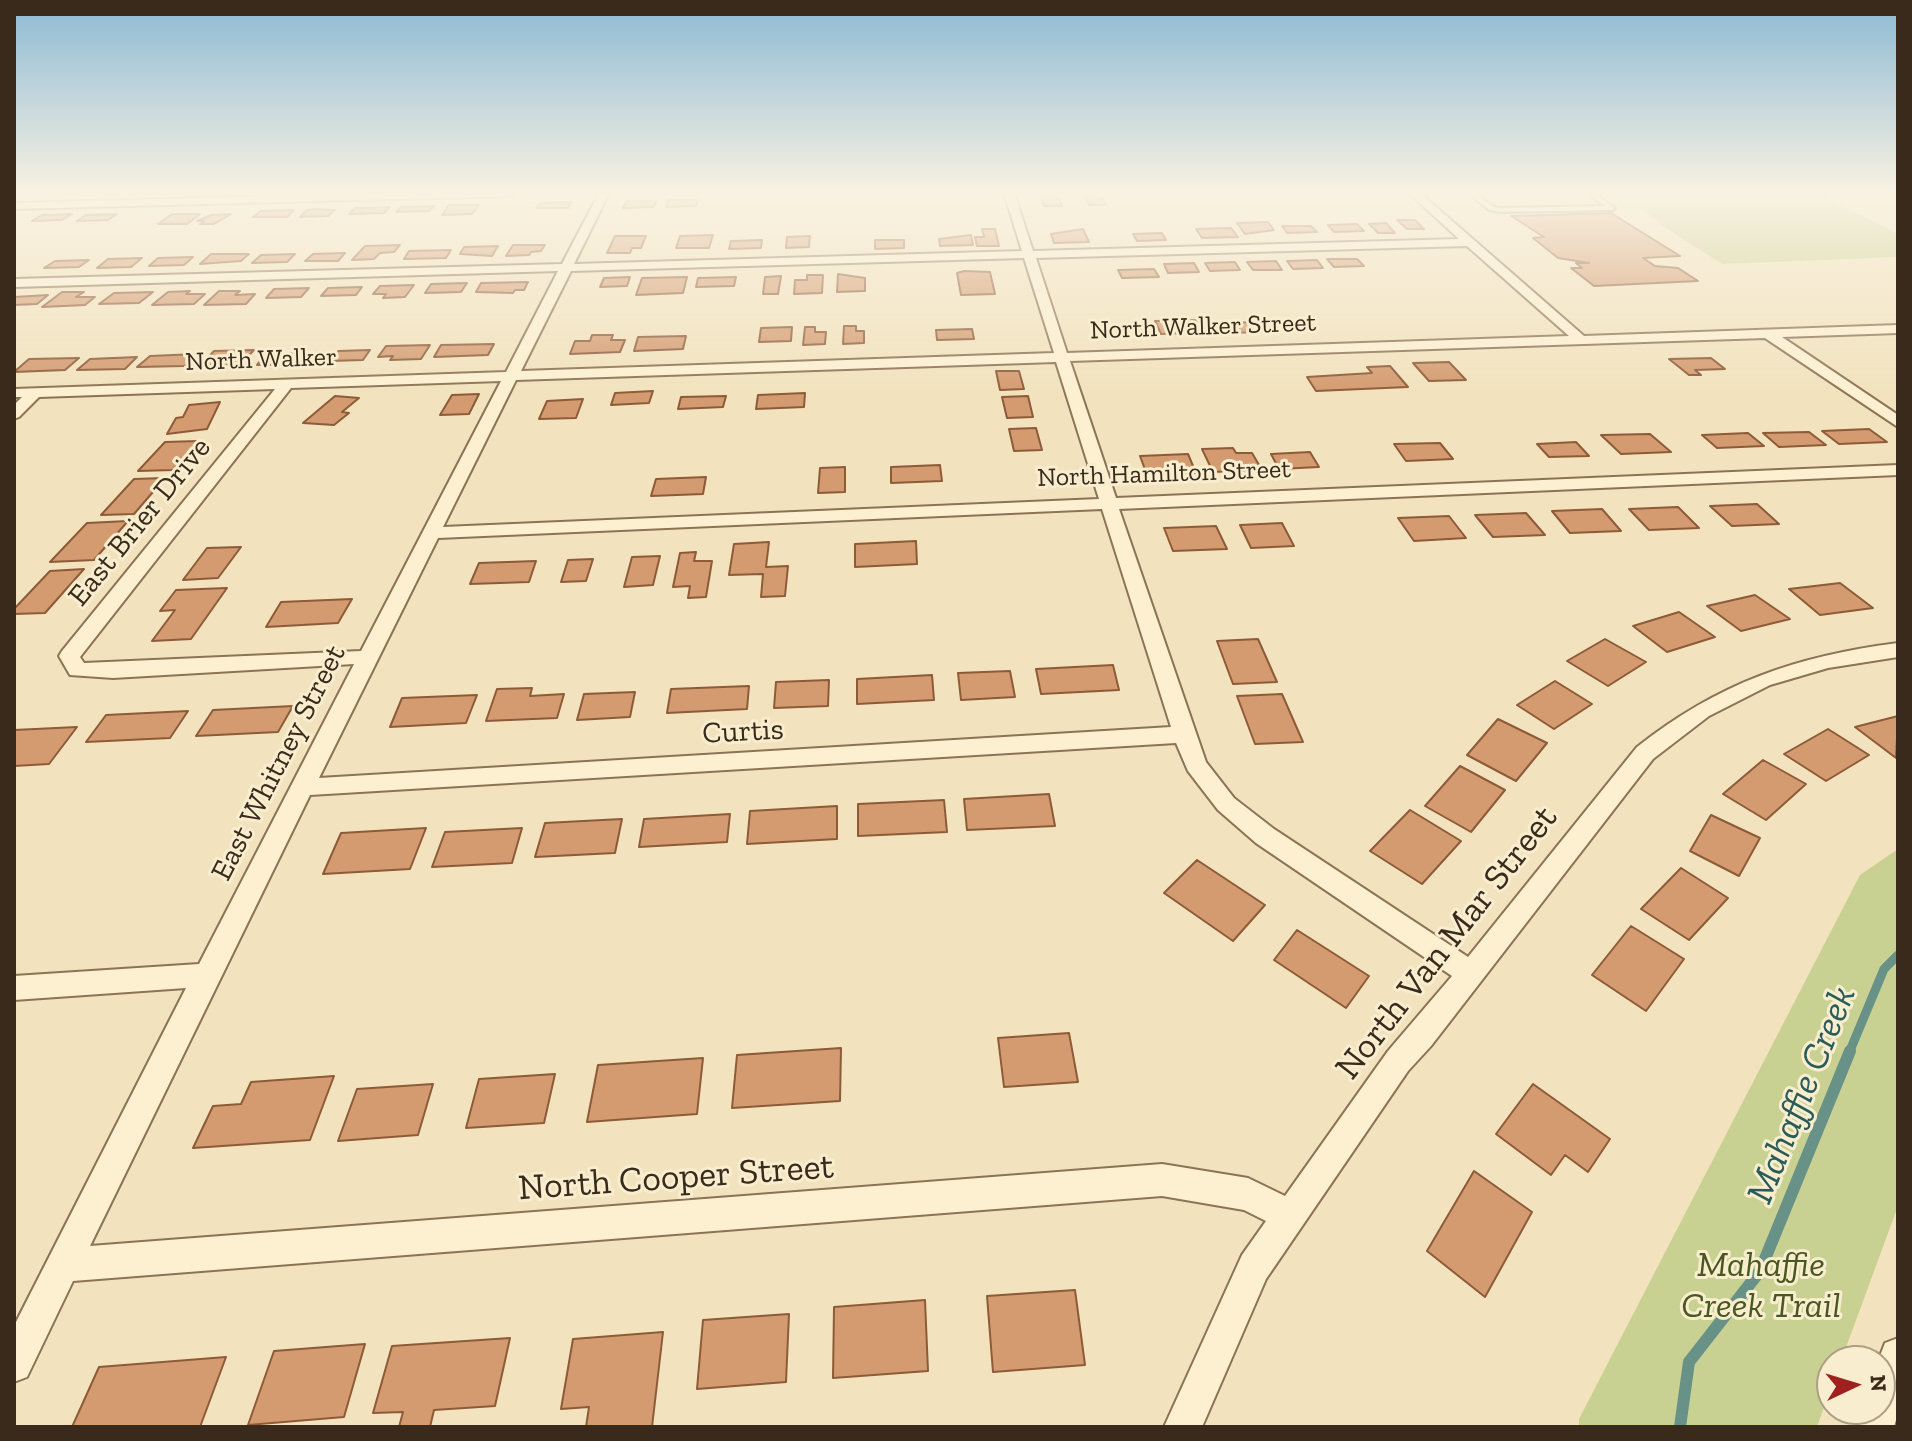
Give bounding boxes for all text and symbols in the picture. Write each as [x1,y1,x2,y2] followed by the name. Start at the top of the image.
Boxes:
[1089,307,1317,347] street label: North Walker Street
[185,342,337,378] street label: North Walker
[61,430,219,614] street label: East Brier Drive
[1037,454,1291,494] street label: North Hamilton Street
[204,639,354,887] street label: East Whitney Street
[701,712,785,752] street label: Curtis
[1327,798,1567,1088] street label: North Van Mar Street
[1738,980,1866,1210] water label: Mahaffie Creek
[517,1145,835,1211] street label: North Cooper Street
[1681,1244,1841,1329] park label: Mahaffie Creek Trail
[1816,1345,1896,1425] north arrow
[1864,1374,1892,1393] text: N

